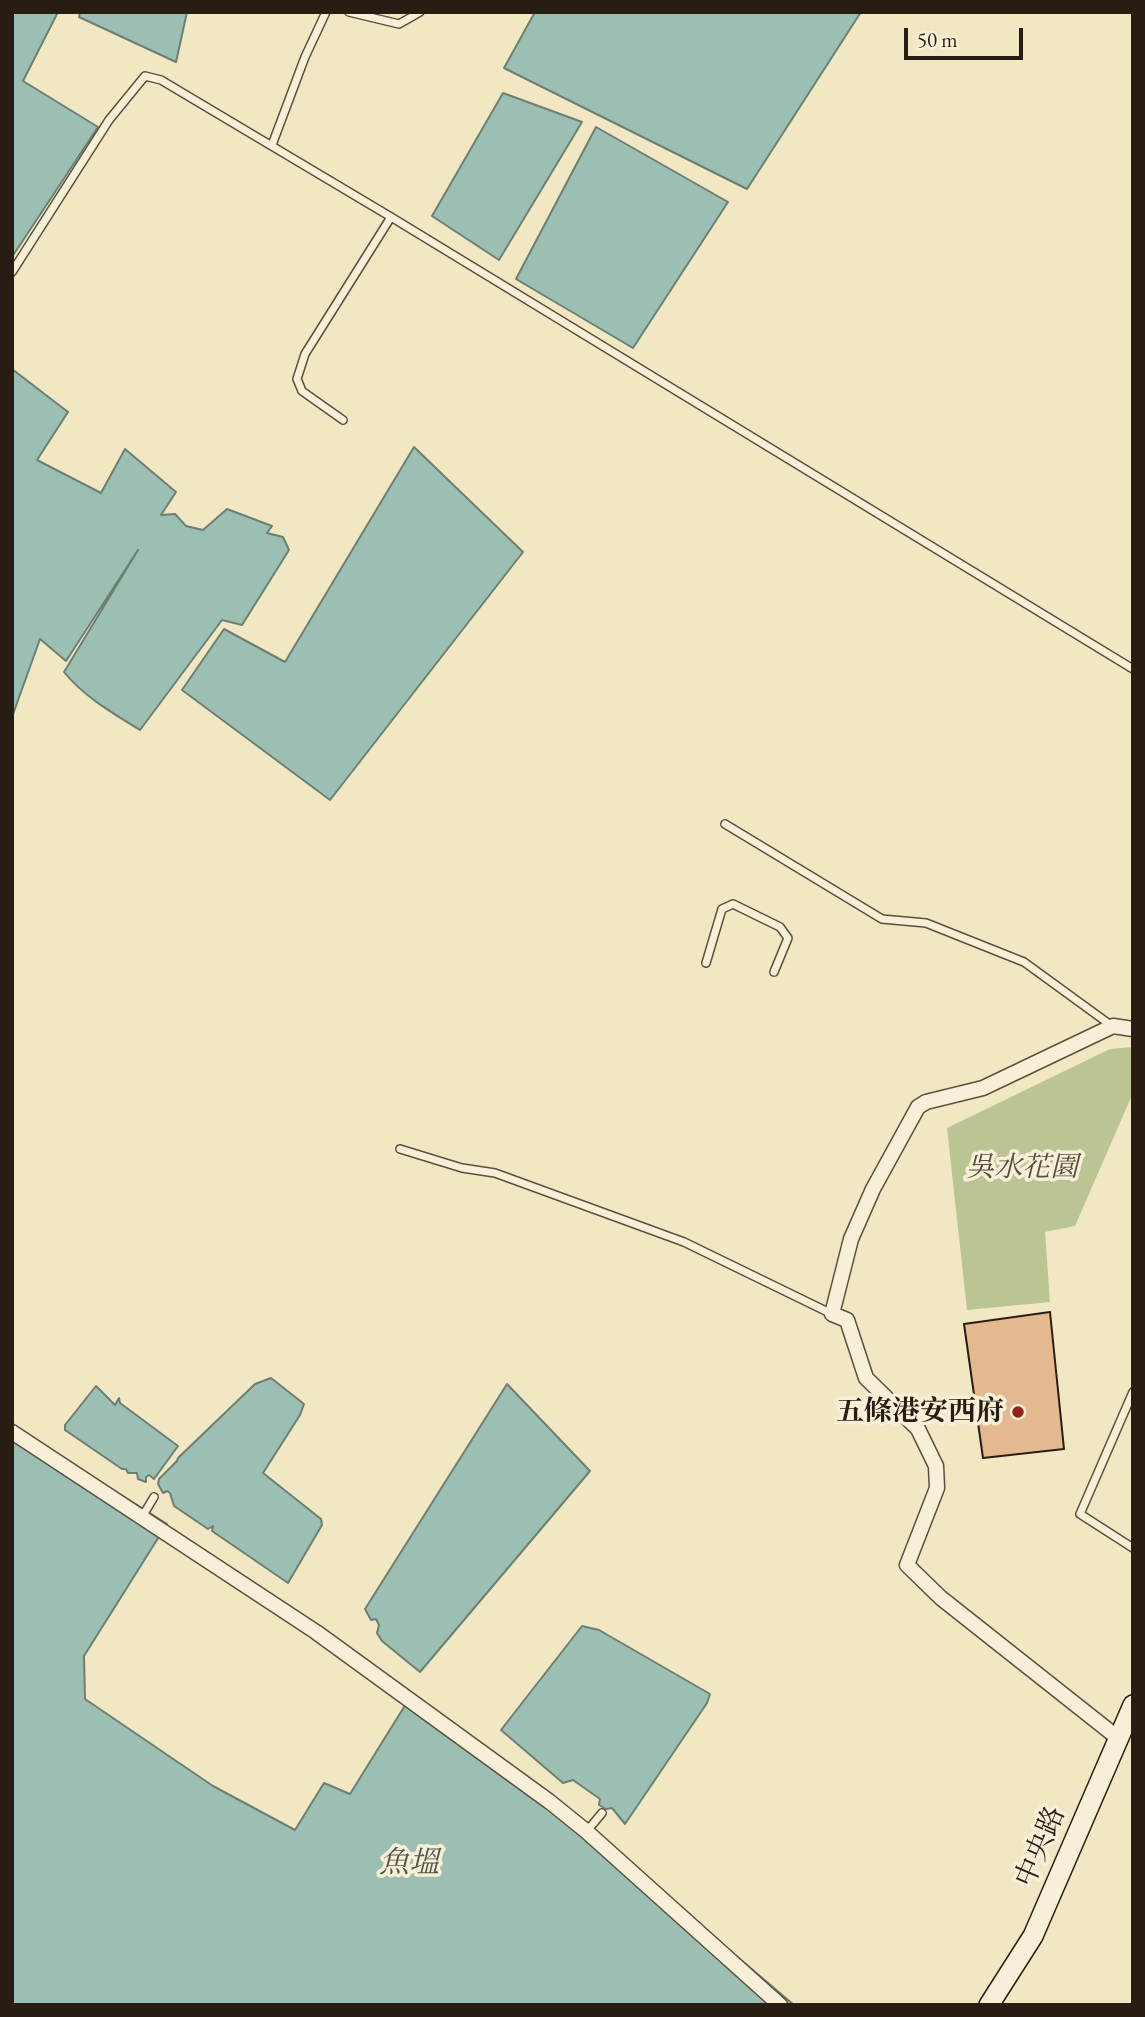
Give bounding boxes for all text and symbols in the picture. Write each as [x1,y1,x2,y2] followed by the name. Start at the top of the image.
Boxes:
[907,14,1026,58] scale bar
[917,26,958,53] text: 50 m
[966,1151,1078,1185] park label: 吳水花園
[836,1395,1004,1429] place label: 五條港安西府
[1010,1404,1026,1420] marker: 五條港安西府
[1009,1802,1073,1892] street label: 中央路
[379,1846,439,1882] water label: 魚塭

